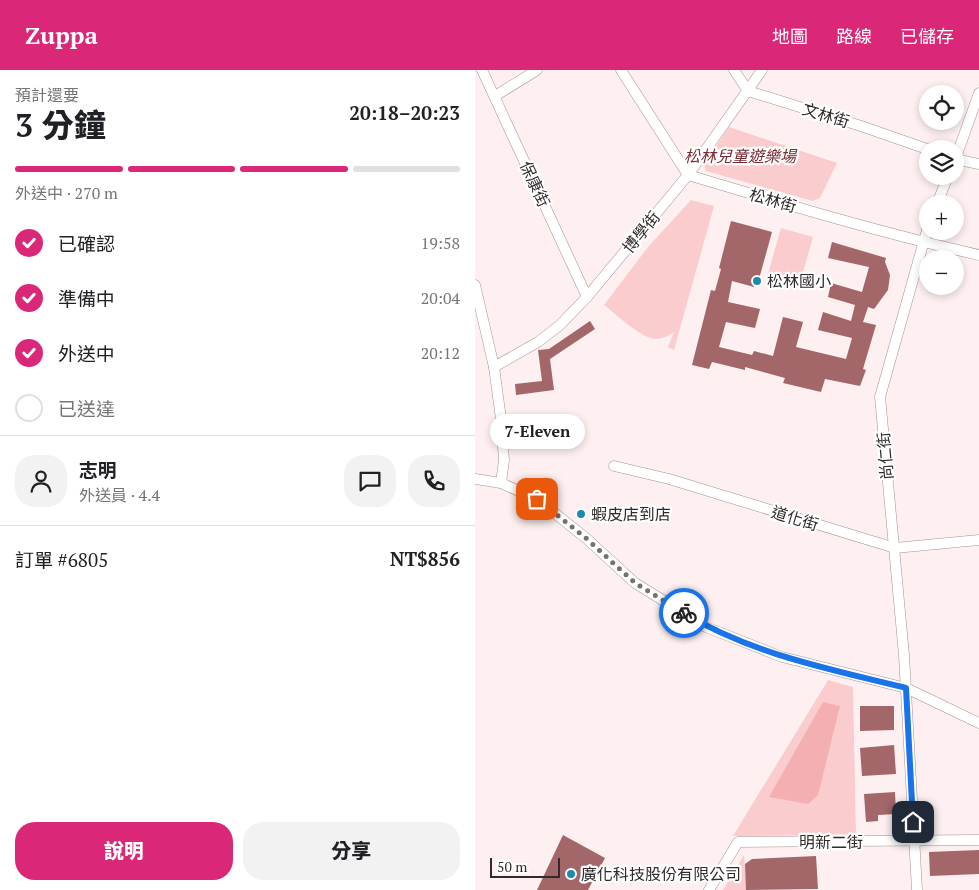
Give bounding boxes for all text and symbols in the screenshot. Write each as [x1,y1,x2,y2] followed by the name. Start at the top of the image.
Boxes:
[25,19,98,51] text: Zuppa
[772,24,808,48] text: 地圖
[836,24,872,48] text: 路線
[900,24,954,48] text: 已儲存
[15,84,79,106] text: 預計還要
[919,85,964,295] map controls
[919,85,964,130] button: locate
[800,97,852,133] street label: 文林街
[349,100,460,125] text: 20:18–20:23
[15,104,106,146] text: 3 分鐘
[919,140,964,185] button: layers
[684,145,798,167] park label: 松林兒童遊樂場
[515,158,555,210] street label: 保康街
[15,182,118,204] text: 外送中 · 270 m
[747,183,799,217] street label: 松林街
[919,195,964,240] button: +
[617,206,665,258] street label: 博學街
[15,229,43,257] icon: check
[58,231,115,256] text: 已確認
[421,232,460,254] text: 19:58
[919,250,964,295] button: −
[767,270,831,292] place label: 松林國小
[751,275,763,287] marker: 松林國小
[15,284,43,312] icon: check
[58,286,115,311] text: 準備中
[421,287,460,309] text: 20:04
[15,339,43,367] icon: check
[58,341,115,366] text: 外送中
[421,342,460,364] text: 20:12
[58,396,115,421] text: 已送達
[490,414,585,449] callout: 7-Eleven
[505,420,570,442] text: 7-Eleven
[872,431,898,481] street label: 尚仁街
[15,455,67,507] button: person
[344,455,396,507] button: chat
[408,455,460,507] button: phone
[79,457,117,482] text: 志明
[516,478,558,520] pin
[79,484,160,506] text: 外送員 · 4.4
[523,485,551,513] icon: bag
[769,500,821,536] street label: 道化街
[591,503,671,525] place label: 蝦皮店到店
[575,508,587,520] marker: 蝦皮店到店
[390,546,460,571] text: NT$856
[15,547,108,572] text: 訂單 #6805
[659,588,709,638] courier
[670,599,698,627] icon: bike
[892,801,934,843] pin
[899,808,927,836] icon: home
[15,822,233,880] button: 說明
[243,822,460,880] button: 分享
[799,831,863,853] street label: 明新二街
[490,855,560,878] scale bar
[497,857,527,876] text: 50 m
[581,863,741,885] place label: 廣化科技股份有限公司
[565,868,577,880] marker: 廣化科技股份有限公司

